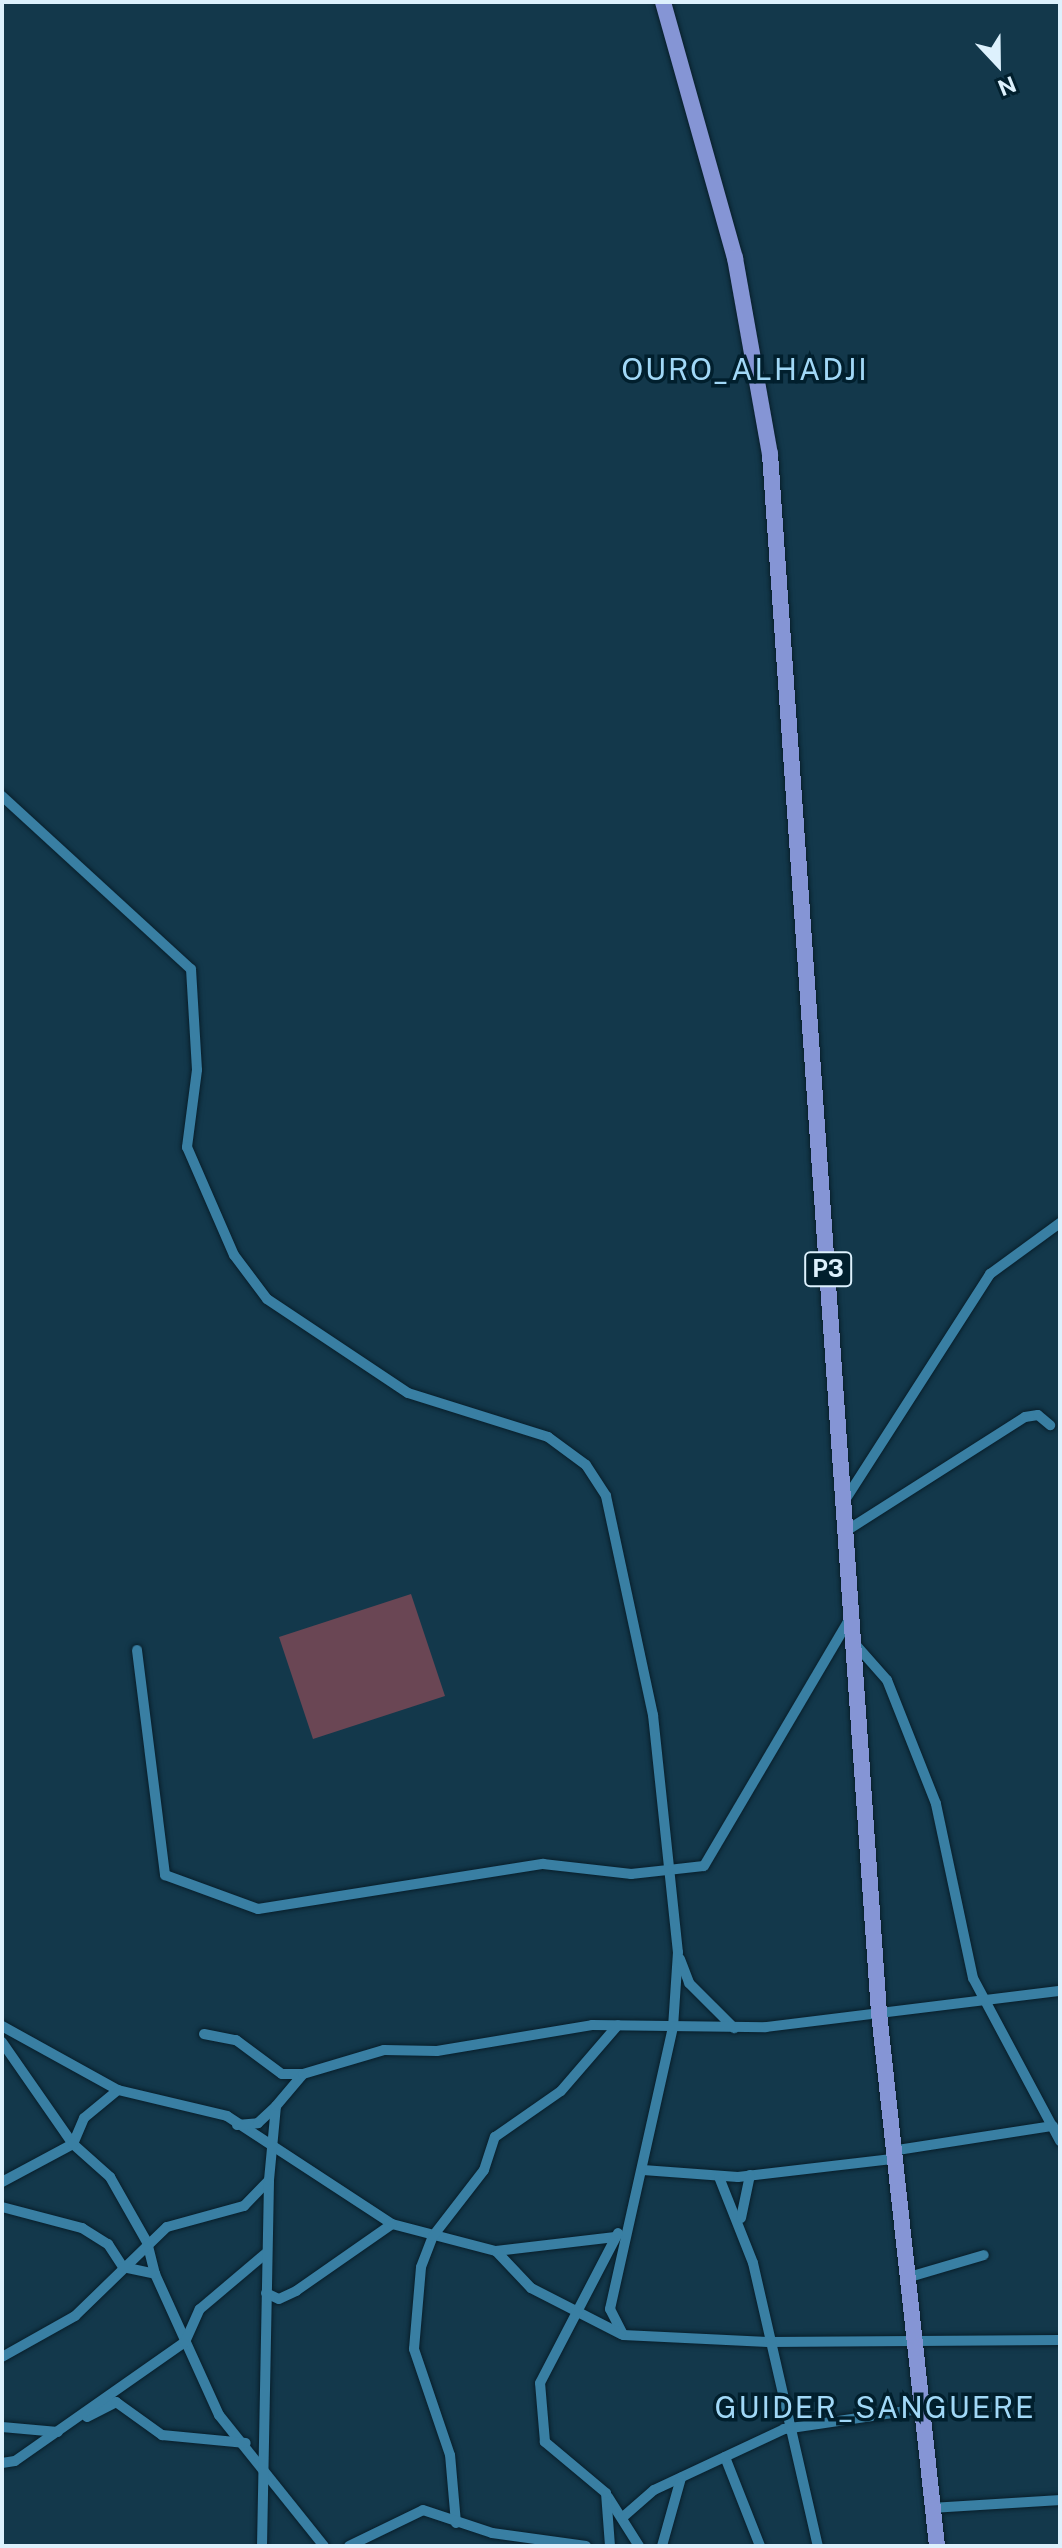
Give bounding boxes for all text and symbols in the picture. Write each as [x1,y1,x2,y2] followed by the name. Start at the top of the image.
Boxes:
[958,24,1038,104] north arrow
[994,71,1020,102] text: N
[621,351,869,387] district label: OURO_ALHADJI
[804,1249,852,1289] road number: P3
[714,2389,1036,2425] district label: GUIDER_SANGUERE

